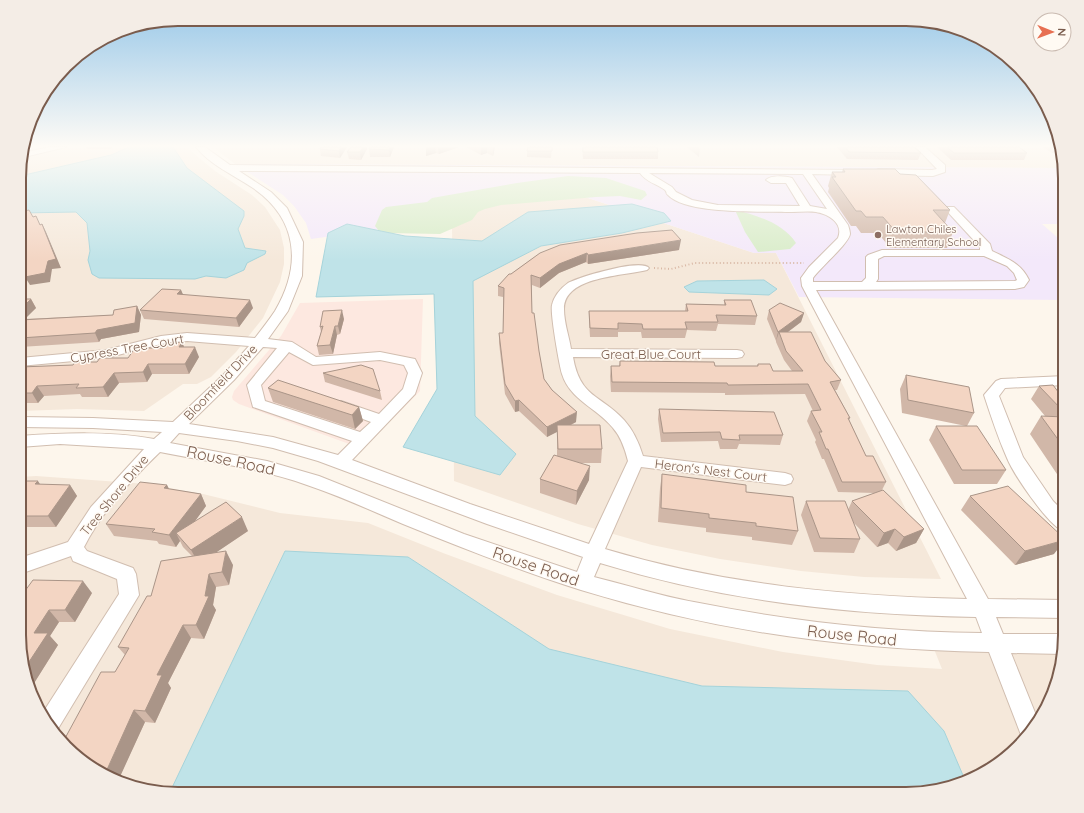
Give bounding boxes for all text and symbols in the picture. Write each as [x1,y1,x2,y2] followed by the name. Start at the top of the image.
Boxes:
[1032,12,1072,52] north arrow
[1055,28,1069,36] text: N
[886,222,981,249] place label: Lawton Chiles Elementary School
[873,230,883,240] marker: Lawton Chiles Elementary School
[69,330,185,366] street label: Cypress Tree Court
[180,341,260,423] street label: Bloomfield Drive
[601,346,701,362] street label: Great Blue Court
[185,441,277,479] street label: Rouse Road
[76,451,152,539] street label: Tree Shore Drive
[654,455,768,485] street label: Heron's Nest Court
[490,542,582,590] street label: Rouse Road
[806,620,898,650] street label: Rouse Road

